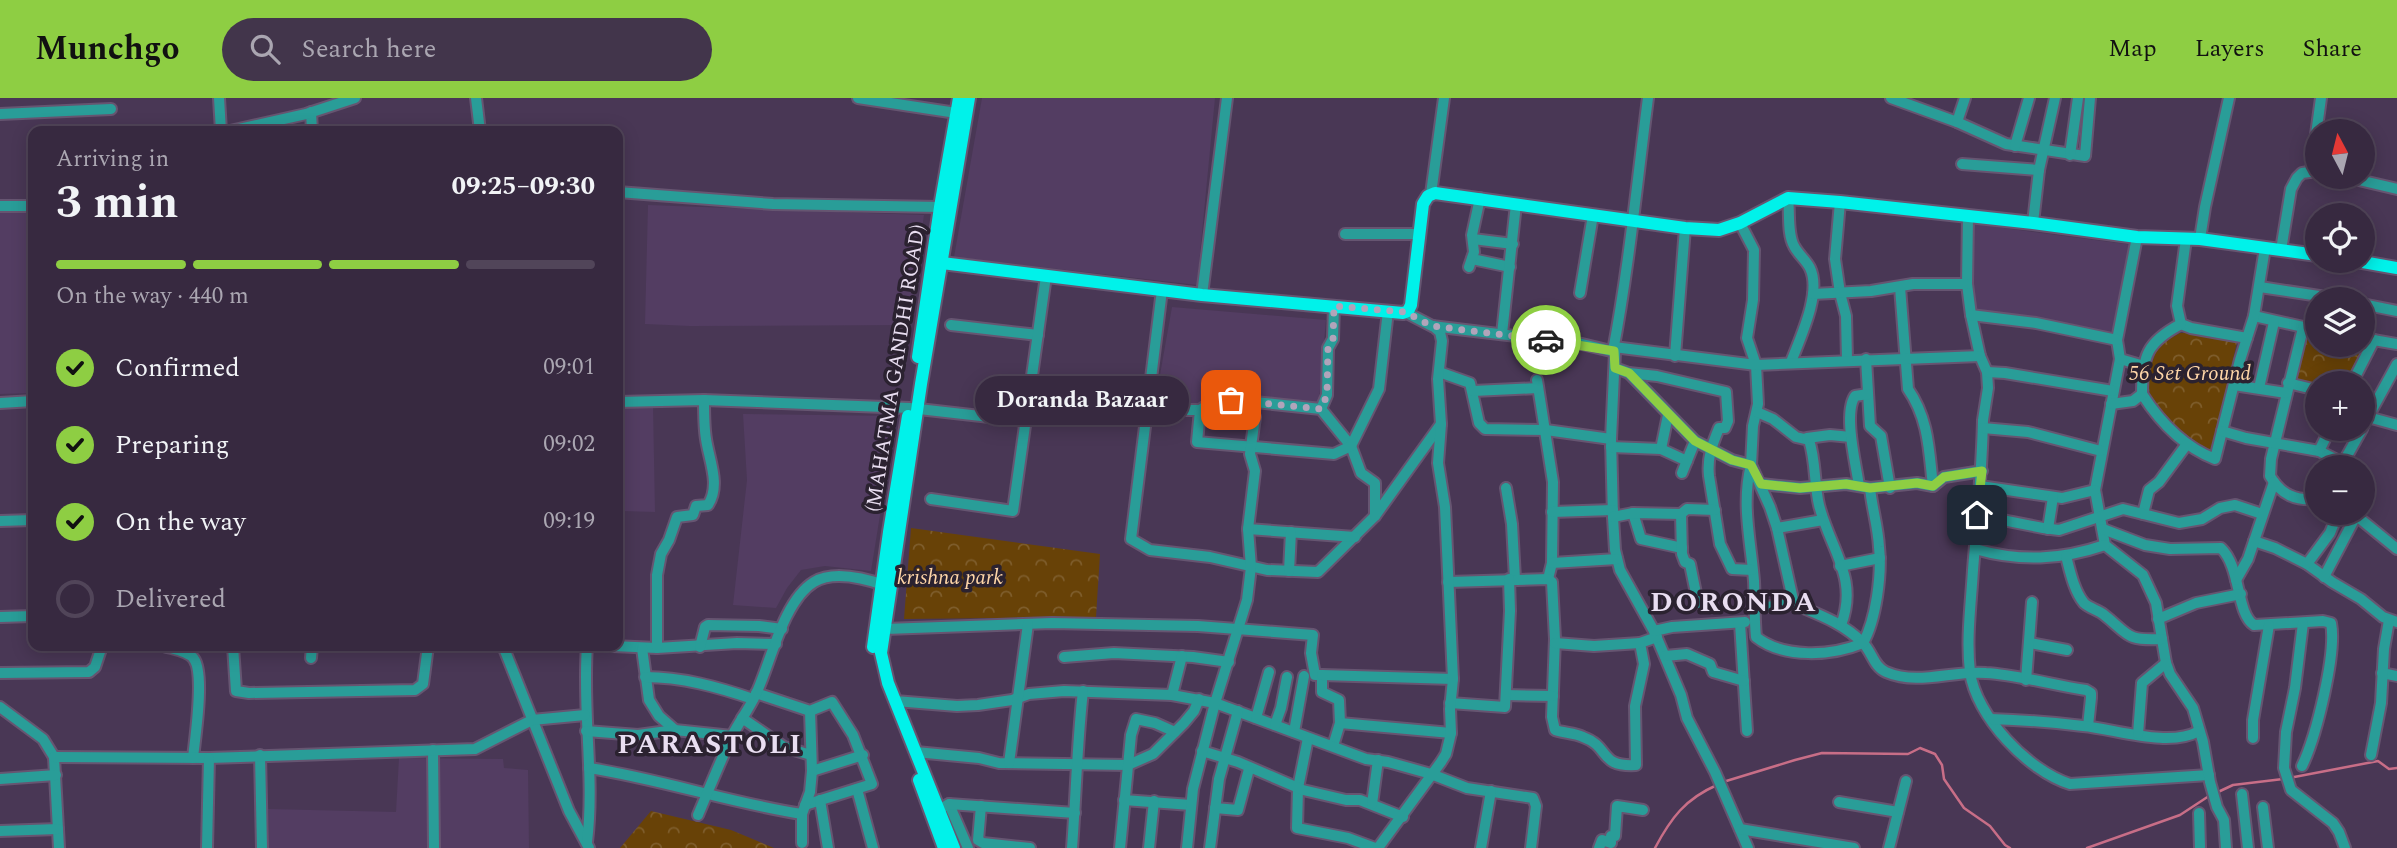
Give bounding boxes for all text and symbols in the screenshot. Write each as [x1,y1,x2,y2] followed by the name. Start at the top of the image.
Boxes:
[222,18,712,81] search box
[35,24,180,74] text: Munchgo
[302,29,436,69] text: Search here
[246,30,284,68] icon: search
[2108,31,2157,67] text: Map
[2195,31,2265,67] text: Layers
[2303,31,2362,67] text: Share
[2305,119,2375,189] north arrow
[2305,119,2375,525] map controls
[56,142,169,177] text: Arriving in
[451,166,595,206] text: 09:25–09:30
[56,168,178,238] text: 3 min
[2305,203,2375,273] button: locate
[857,222,935,514] street label: (MAHATMA GANDHI ROAD)
[56,279,249,314] text: On the way · 440 m
[2305,287,2375,357] button: layers
[1511,305,1581,375] courier
[1527,321,1565,359] icon: car
[115,348,240,388] text: Confirmed
[56,349,94,387] icon: check
[543,350,595,385] text: 09:01
[2129,358,2251,390] park label: 56 Set Ground
[1201,370,1261,430] pin
[2305,371,2375,441] button: +
[976,376,1189,424] callout: Doranda Bazaar
[1212,381,1250,419] icon: bag
[996,383,1168,418] text: Doranda Bazaar
[115,425,229,465] text: Preparing
[56,426,94,464] icon: check
[543,427,595,462] text: 09:02
[2305,455,2375,525] button: −
[1947,485,2007,545] pin
[1958,496,1996,534] icon: home
[115,502,246,542] text: On the way
[56,503,94,541] icon: check
[543,504,595,539] text: 09:19
[897,562,1003,594] park label: krishna park
[115,579,226,619] text: Delivered
[1650,581,1818,624] district label: DORONDA
[617,723,803,766] district label: PARASTOLI

